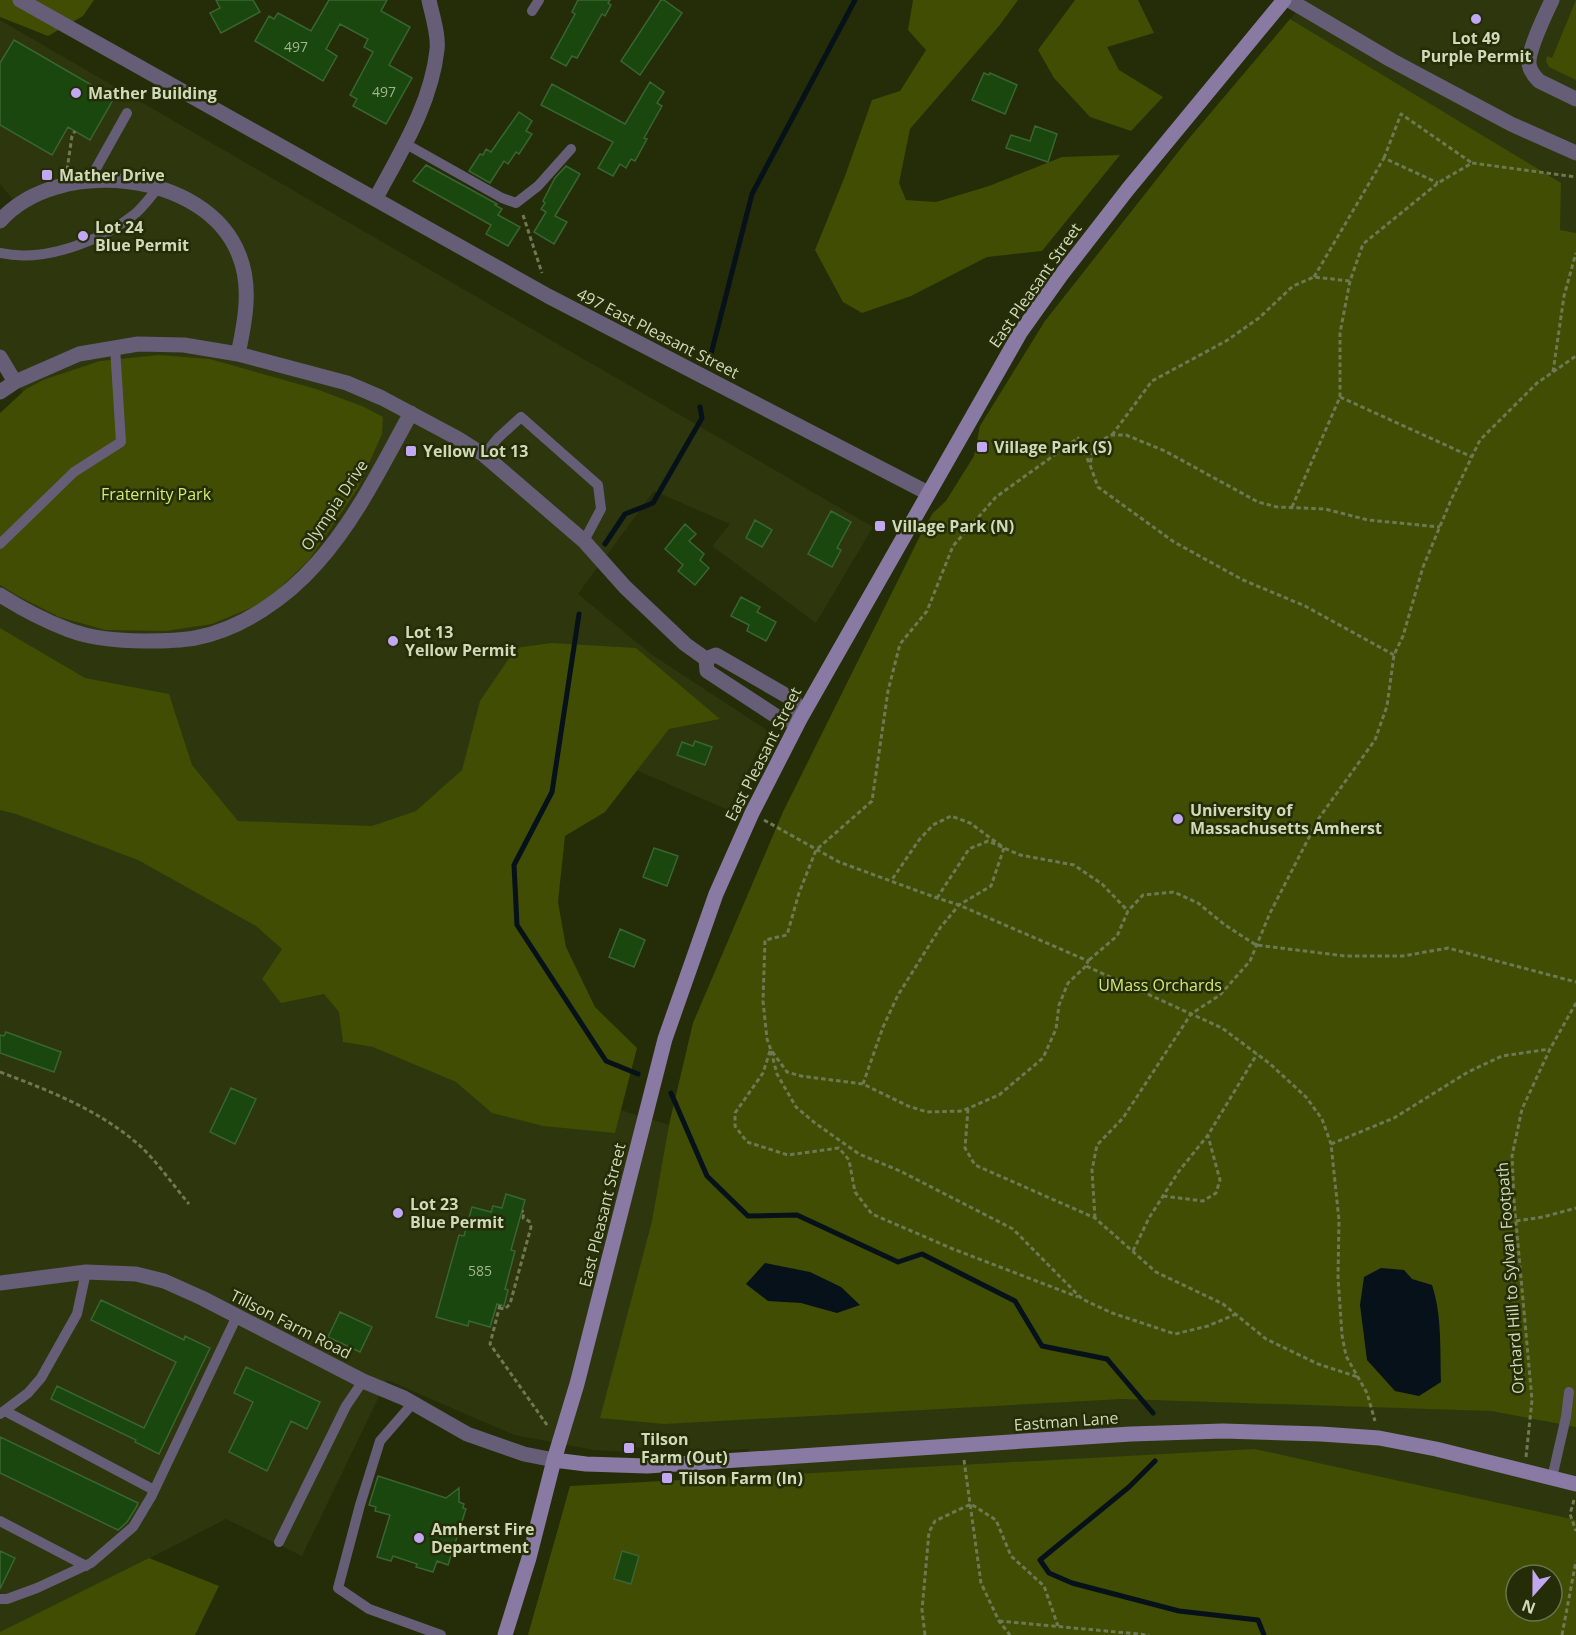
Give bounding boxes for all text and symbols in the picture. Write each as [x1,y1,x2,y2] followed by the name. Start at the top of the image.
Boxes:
[1469,12,1483,26] marker: Lot 49 Purple Permit
[1421,27,1531,67] place label: Lot 49 Purple Permit
[284,37,308,56] house number: 497
[88,82,217,104] place label: Mather Building
[372,82,396,101] house number: 497
[69,86,83,100] marker: Mather Building
[59,164,165,186] place label: Mather Drive
[40,168,54,182] marker: Mather Drive
[95,216,189,256] place label: Lot 24 Blue Permit
[984,218,1087,352] street label: East Pleasant Street
[76,229,90,243] marker: Lot 24 Blue Permit
[573,283,743,384] street label: 497 East Pleasant Street
[994,436,1112,458] place label: Village Park (S)
[423,440,528,462] place label: Yellow Lot 13
[975,440,989,454] marker: Village Park (S)
[404,444,418,458] marker: Yellow Lot 13
[295,455,373,555] street label: Olympia Drive
[101,483,212,505] park label: Fraternity Park
[892,515,1014,537] place label: Village Park (N)
[873,519,887,533] marker: Village Park (N)
[405,621,516,661] place label: Lot 13 Yellow Permit
[386,634,400,648] marker: Lot 13 Yellow Permit
[720,683,806,825] street label: East Pleasant Street
[1190,799,1382,839] place label: University of Massachusetts Amherst
[1171,812,1185,826] marker: University of Massachusetts Amherst
[1098,974,1222,996] park label: UMass Orchards
[573,1140,631,1289] street label: East Pleasant Street
[1491,1161,1529,1395] street label: Orchard Hill to Sylvan Footpath
[410,1193,504,1233] place label: Lot 23 Blue Permit
[391,1206,405,1220] marker: Lot 23 Blue Permit
[468,1261,492,1280] house number: 585
[227,1284,355,1364] street label: Tillson Farm Road
[1013,1406,1119,1436] street label: Eastman Lane
[641,1428,728,1468] place label: Tilson Farm (Out)
[622,1441,636,1455] marker: Tilson Farm (Out)
[679,1467,803,1489] place label: Tilson Farm (In)
[660,1471,674,1485] marker: Tilson Farm (In)
[431,1518,534,1558] place label: Amherst Fire Department
[412,1531,426,1545] marker: Amherst Fire Department
[1504,1563,1564,1623] north arrow
[1519,1594,1539,1620] text: N

